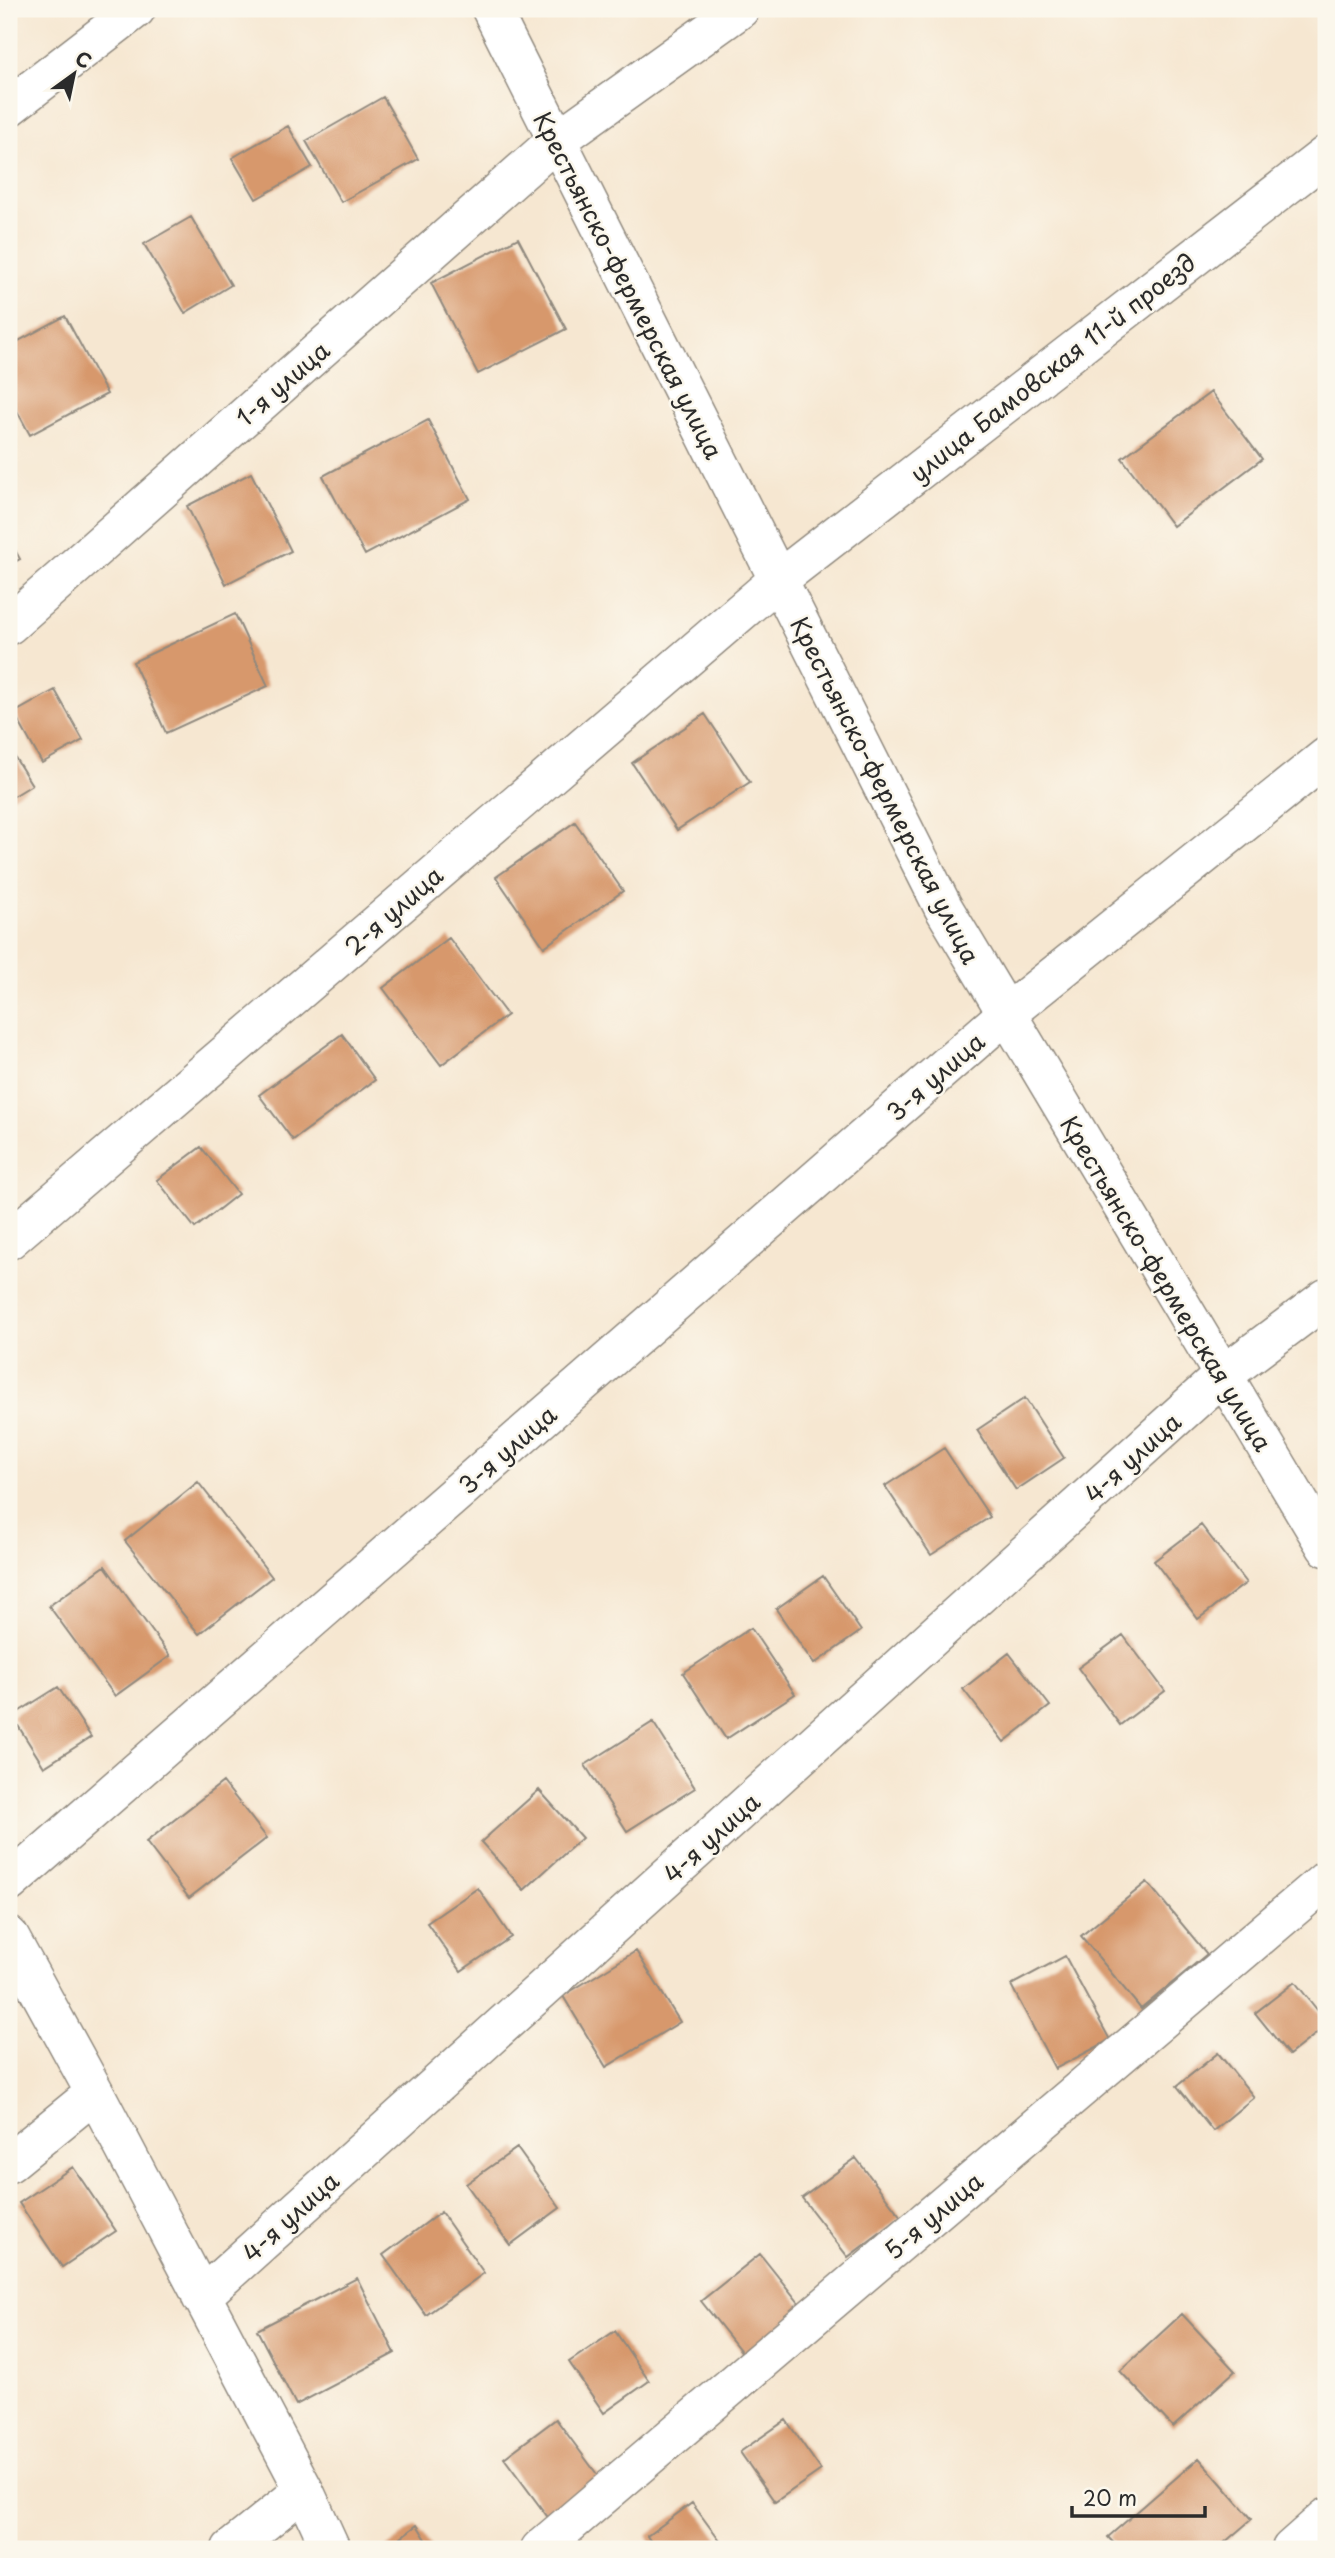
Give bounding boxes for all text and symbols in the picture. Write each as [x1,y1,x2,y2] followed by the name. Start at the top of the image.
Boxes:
[38,38,108,108] north arrow
[70,43,97,75] text: С
[525,105,733,465] street label: Крестьянско-фермерская улица
[901,244,1203,490] street label: улица Бамовская 11-й проезд
[227,332,337,434] street label: 1-я улица
[782,610,990,970] street label: Крестьянско-фермерская улица
[336,857,450,963] street label: 2-я улица
[878,1023,992,1129] street label: 3-я улица
[1052,1109,1282,1457] street label: Крестьянско-фермерская улица
[450,1396,564,1502] street label: 3-я улица
[1076,1404,1188,1510] street label: 4-я улица
[655,1784,767,1890] street label: 4-я улица
[234,2163,346,2269] street label: 4-я улица
[876,2163,990,2267] street label: 5-я улица
[1072,2474,1206,2518] scale bar
[1083,2481,1137,2513] text: 20 m

